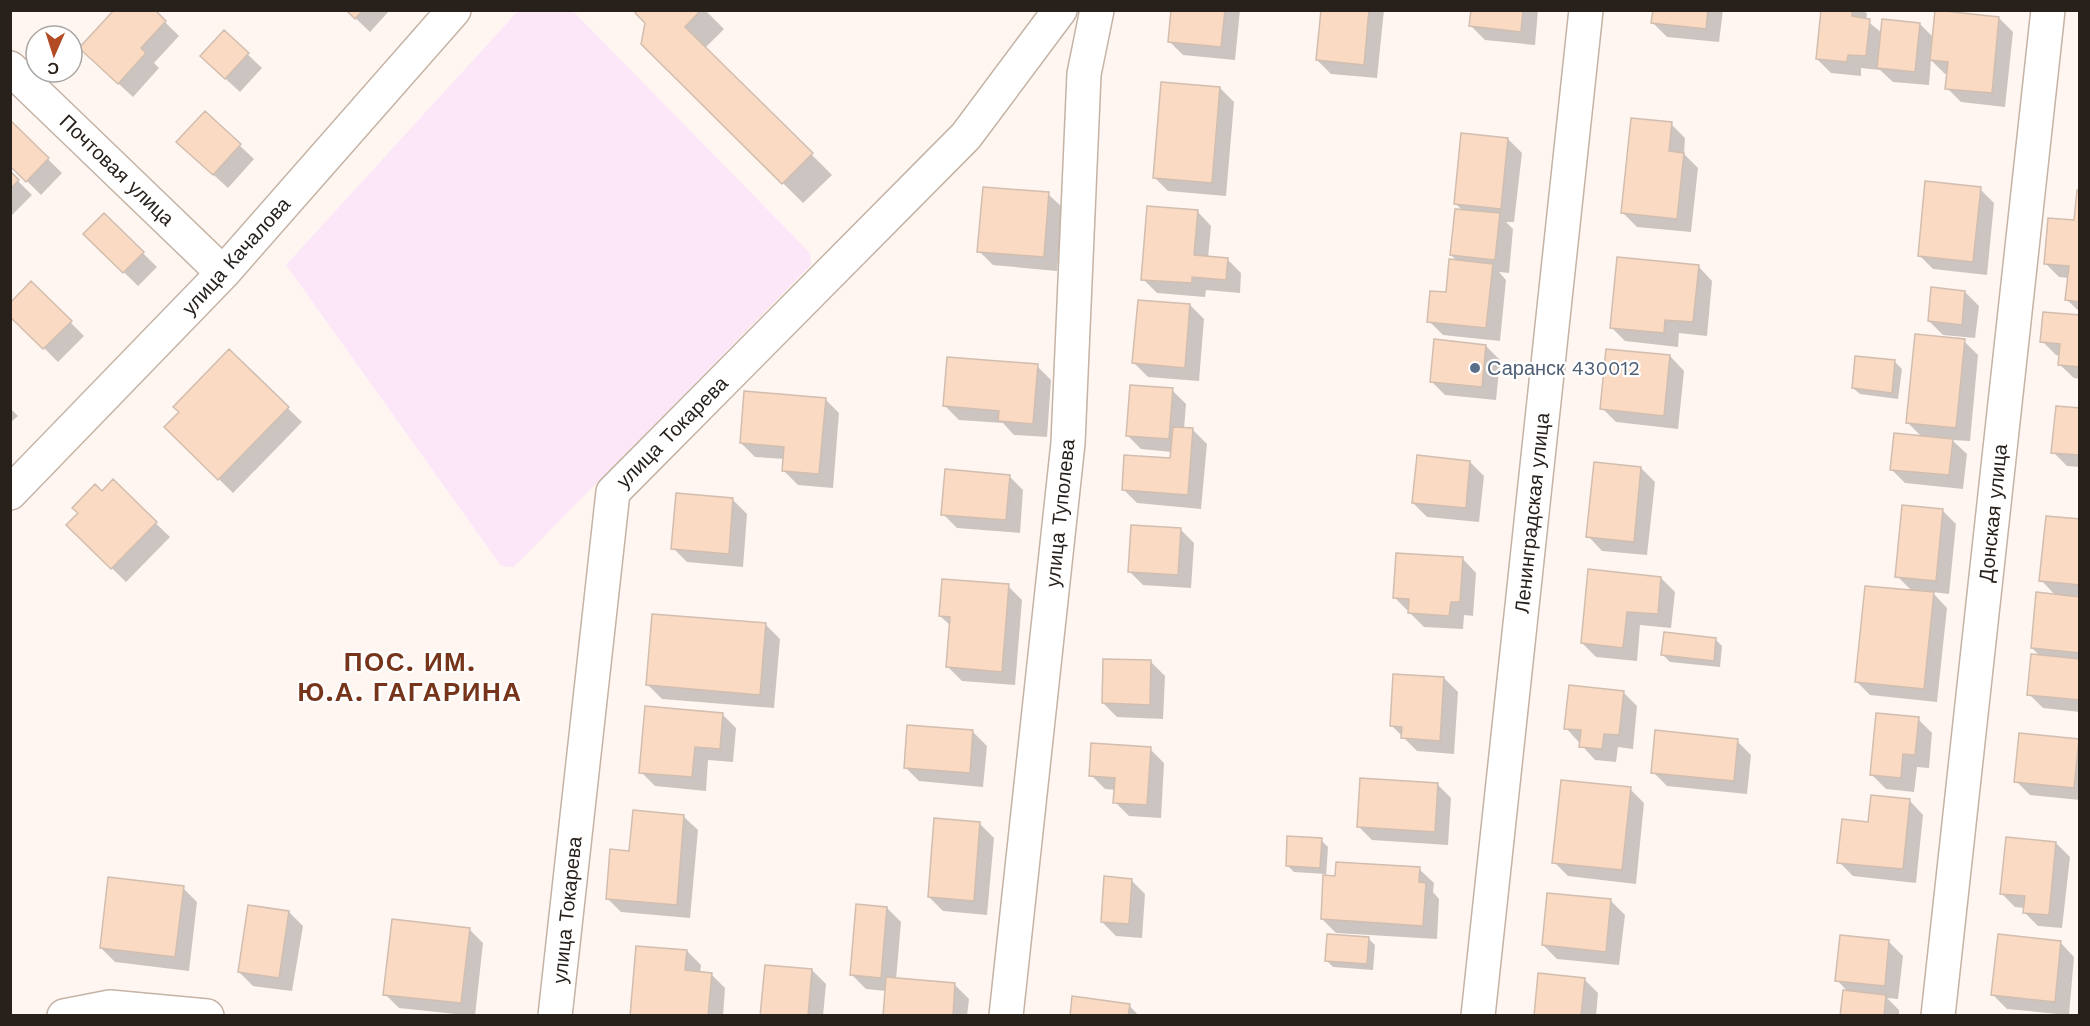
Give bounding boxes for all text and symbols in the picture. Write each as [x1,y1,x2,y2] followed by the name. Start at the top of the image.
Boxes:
[24,24,84,84] north arrow
[47,59,60,78] text: С
[55,109,180,231] street label: Почтовая улица
[177,192,296,320] street label: улица Качалова
[1487,356,1640,380] place label: Саранск 430012
[1468,361,1482,375] marker: Саранск 430012
[611,371,733,493] street label: улица Токарева
[1510,411,1555,615] street label: Ленинградская улица
[1040,437,1080,588] street label: улица Туполева
[1974,442,2012,583] street label: Донская улица
[298,647,522,707] district label: ПОС. ИМ. Ю.А. ГАГАРИНА
[547,834,587,985] street label: улица Токарева

